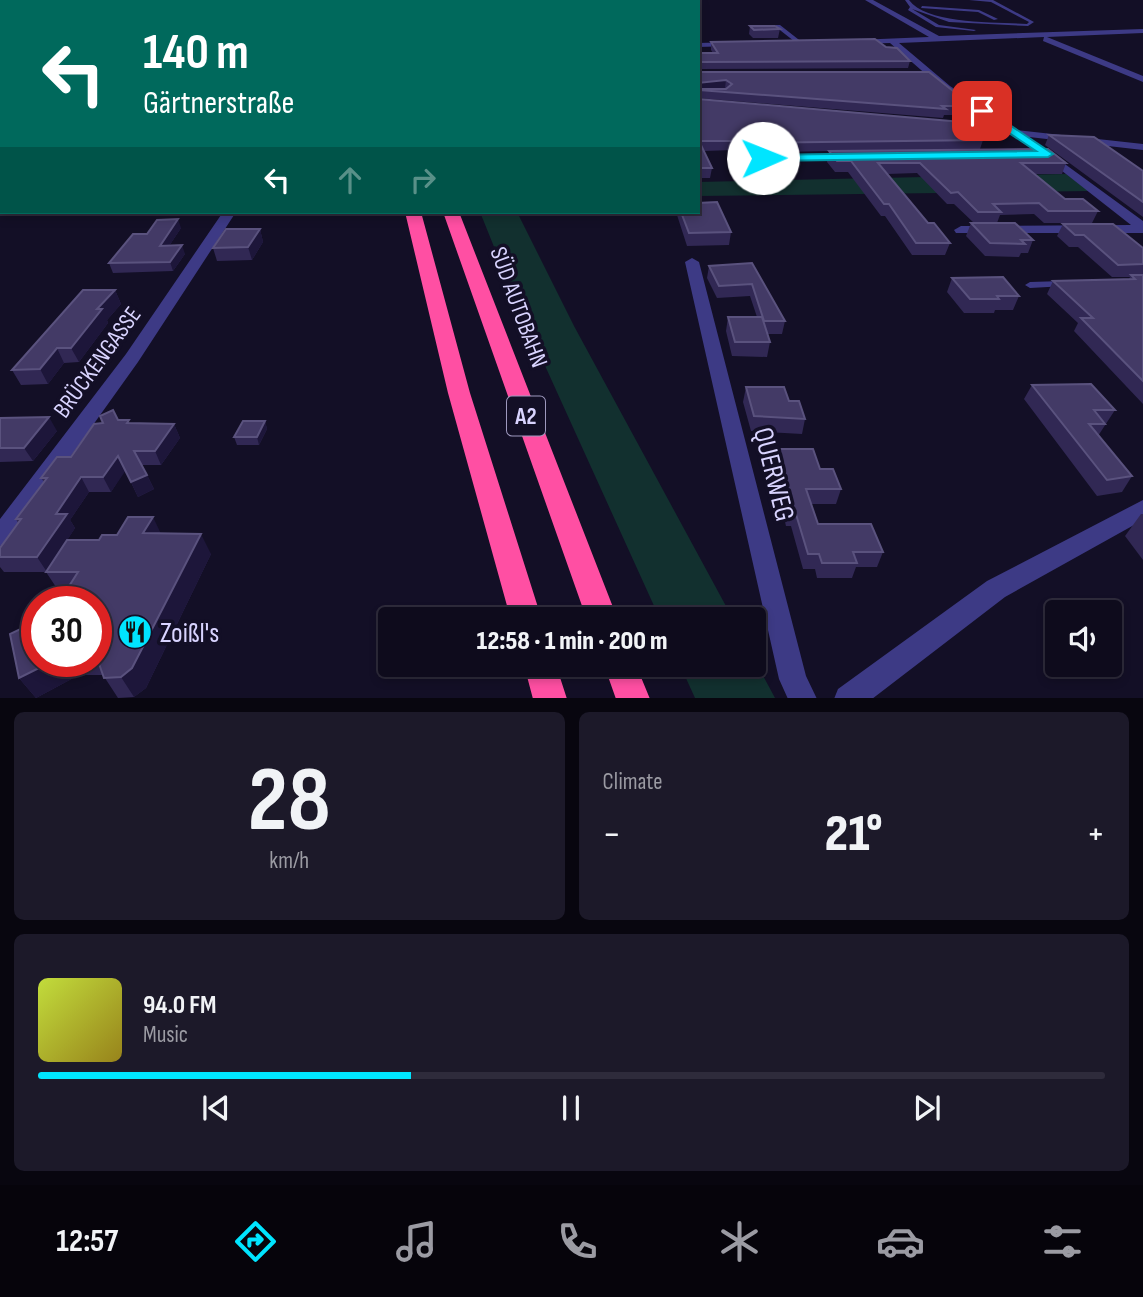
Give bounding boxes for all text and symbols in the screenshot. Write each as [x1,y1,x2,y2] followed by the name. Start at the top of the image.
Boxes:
[143,24,249,83] text: 140 m
[28,28,119,119] icon: left
[952,81,1012,141] pin
[143,84,294,123] text: Gärtnerstraße
[963,92,1001,130] icon: arrive
[726,121,800,195] position arrow
[258,161,296,199] icon: left
[331,161,369,199] icon: ahead
[404,161,442,199] icon: right
[483,243,554,371] street label: SÜD AUTOBAHN
[47,301,147,424] street label: BRÜCKENGASSE
[507,396,545,436] road number: A2
[746,424,801,525] street label: QUERWEG
[21,586,112,677] speed limit sign: 30
[1045,600,1122,677] map controls
[1045,600,1122,677] button: sound
[116,613,154,651] restaurant icon: Zoißl's
[160,617,219,650] place label: Zoißl's
[477,626,667,657] text: 12:58 · 1 min · 200 m
[248,747,331,856] text: 28
[603,768,662,796] text: Climate
[825,803,883,866] text: 21°
[603,812,621,857] text: −
[1086,812,1105,857] text: +
[269,847,309,875] text: km/h
[143,990,217,1021] text: 94.0 FM
[143,1021,188,1049] text: Music
[197,1089,235,1127] icon: previous
[552,1089,590,1127] icon: pause
[908,1089,946,1127] icon: next
[231,1217,280,1266] icon: directions
[392,1217,441,1266] icon: music
[553,1217,602,1266] icon: phone
[715,1217,764,1266] icon: climate
[876,1217,925,1266] icon: car
[1038,1217,1087,1266] icon: filters
[56,1222,118,1261] text: 12:57

